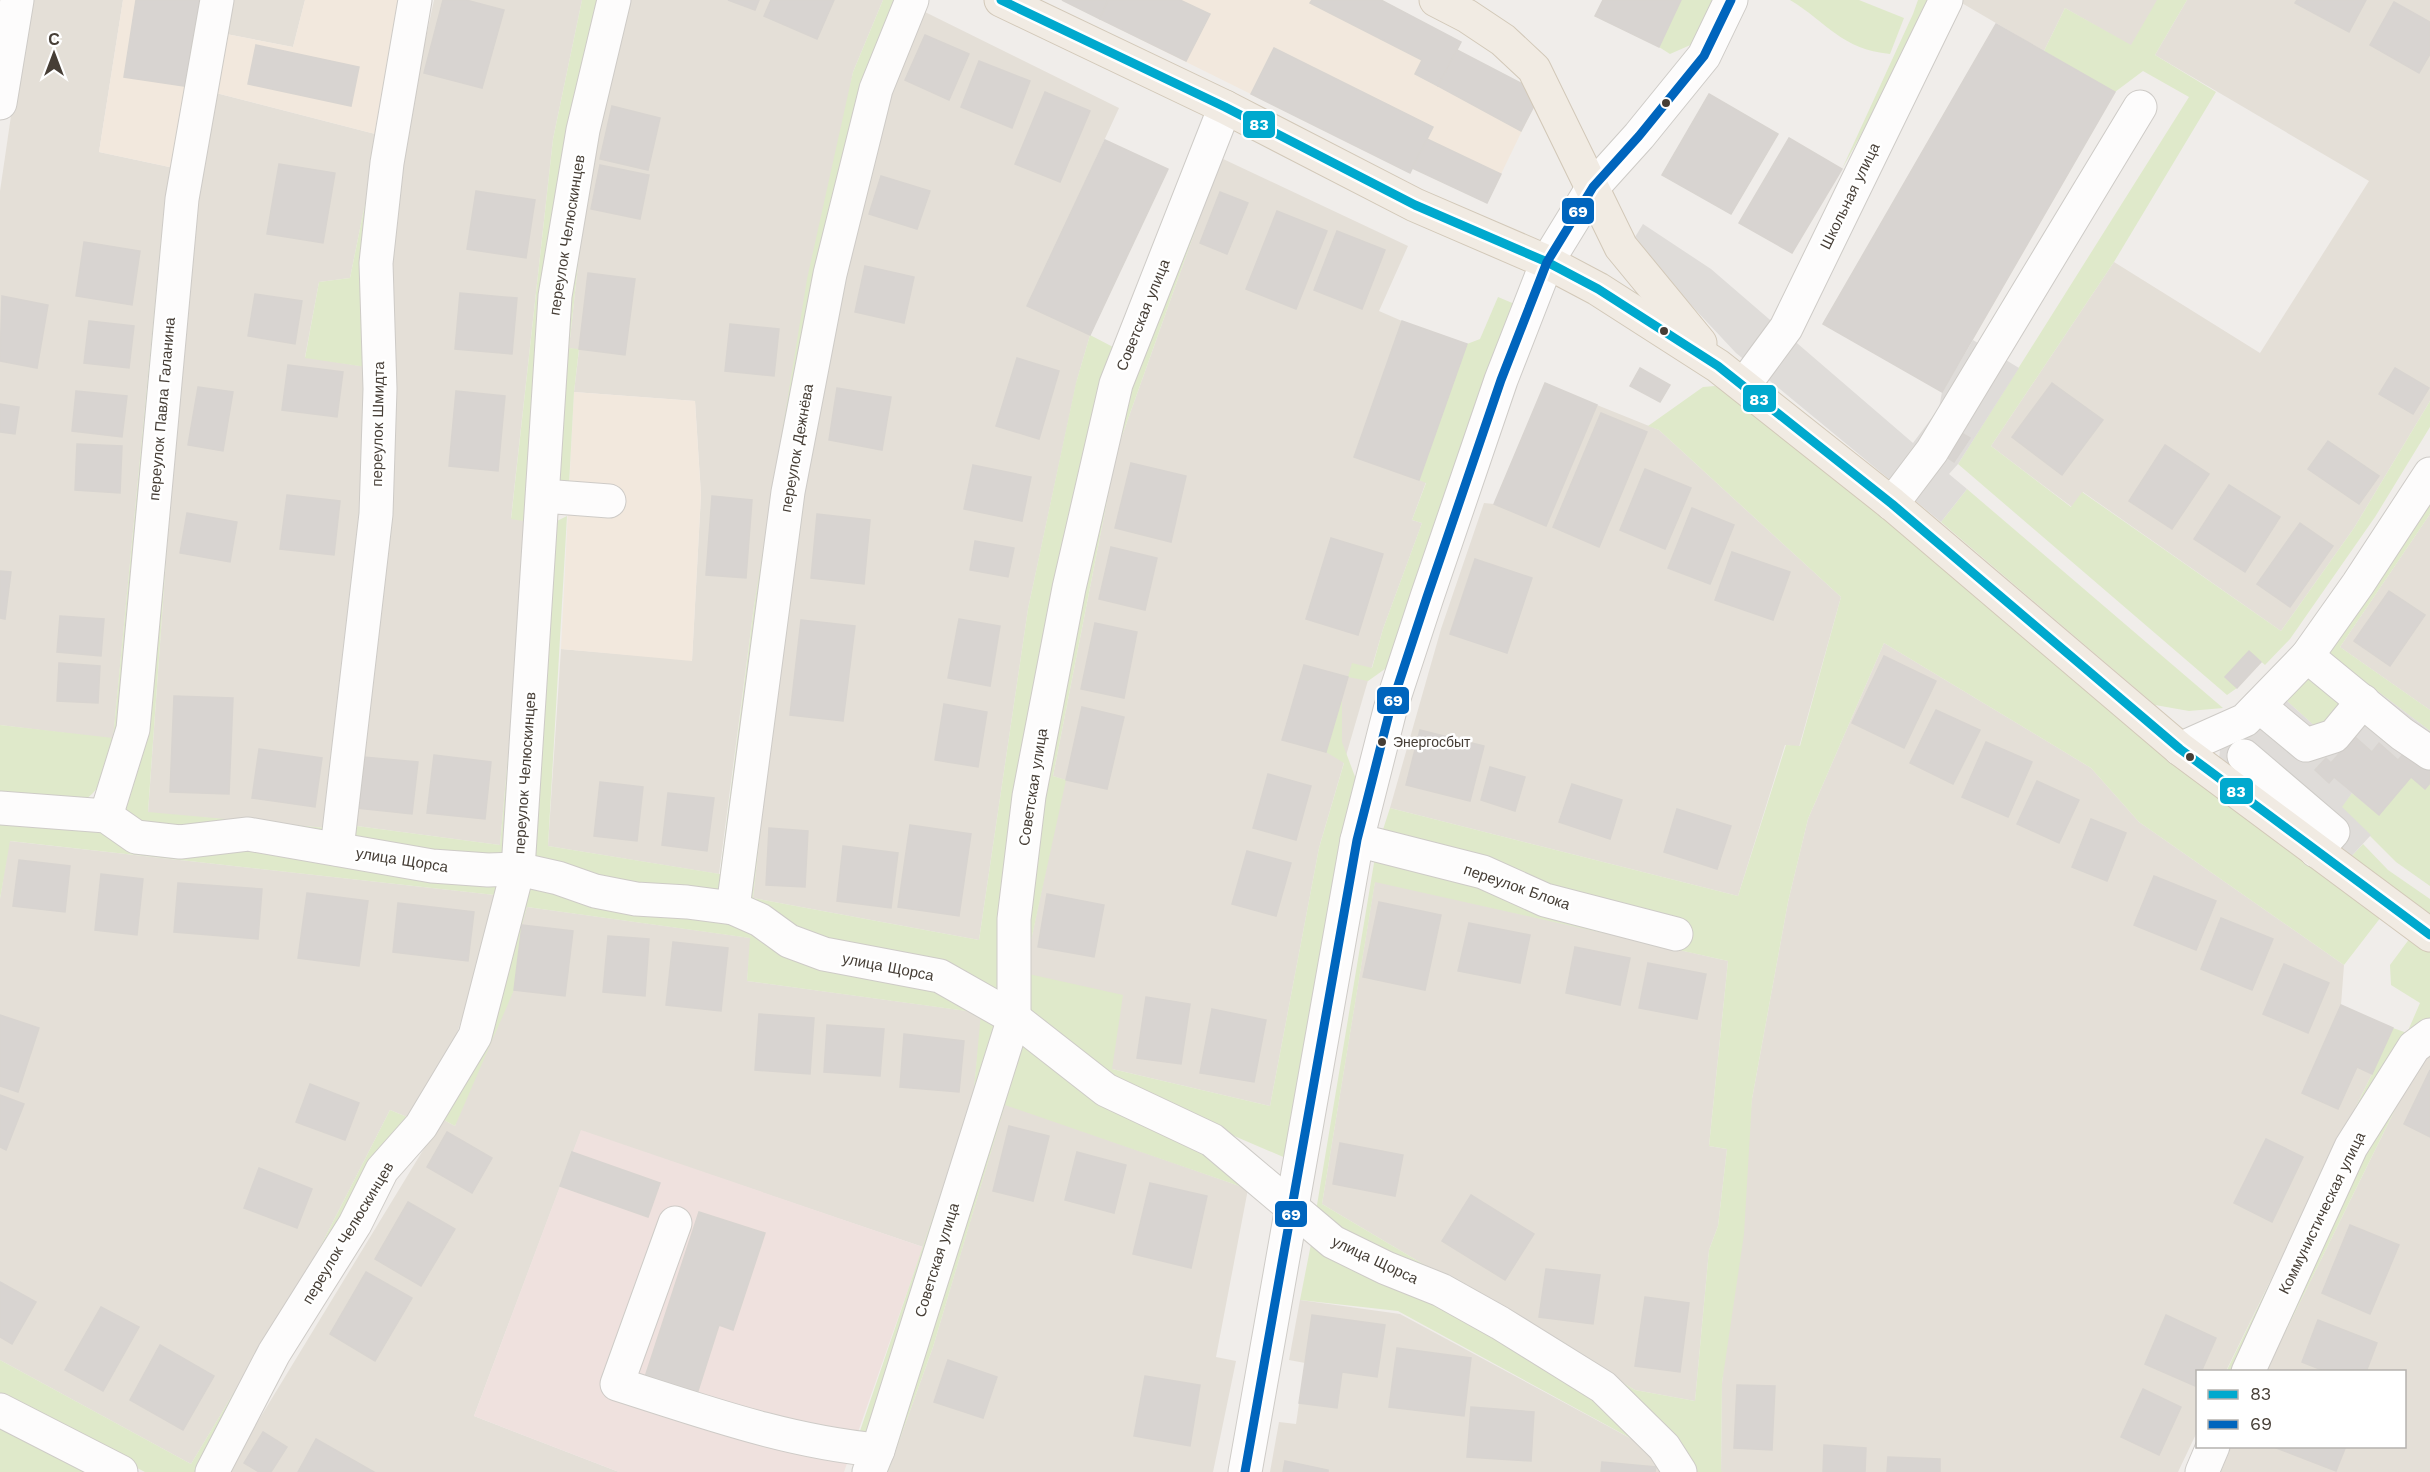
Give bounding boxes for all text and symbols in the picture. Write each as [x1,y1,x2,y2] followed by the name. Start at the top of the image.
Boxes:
[24,24,84,84] north arrow
[48,30,60,49] text: С
[1660,97,1672,109] unlabelled marker
[1242,110,1276,139] line badge: 83
[1249,115,1269,134] text: 83
[1816,139,1884,252] street label: Школьная улица
[545,153,589,317] street label: переулок Челюскинцев
[1561,197,1595,225] line badge: 69
[1568,202,1588,221] text: 69
[1112,256,1174,373] street label: Советская улица
[145,316,179,501] street label: переулок Павла Галанина
[1658,325,1670,337] unlabelled marker
[368,361,388,487] street label: переулок Шмидта
[777,382,817,514] street label: переулок Дежнёва
[1742,384,1777,413] line badge: 83
[1749,390,1769,409] text: 83
[1376,686,1410,715] line badge: 69
[510,691,540,855] street label: переулок Челюскинцев
[1383,691,1403,710] text: 69
[1015,726,1051,847] street label: Советская улица
[1393,734,1471,750] place label: Энергосбыт
[1376,736,1388,748] marker: Энергосбыт
[2184,751,2196,763] unlabelled marker
[2219,777,2254,805] line badge: 83
[2226,782,2246,801] text: 83
[355,844,450,876] street label: улица Щорса
[1461,860,1573,914] street label: переулок Блока
[841,949,936,985] street label: улица Щорса
[2275,1128,2369,1297] street label: Коммунистическая улица
[298,1159,398,1307] street label: переулок Челюскинцев
[911,1200,963,1319] street label: Советская улица
[1274,1200,1308,1228] line badge: 69
[1281,1205,1301,1224] text: 69
[1329,1232,1422,1288] street label: улица Щорса
[2196,1370,2406,1448] legend
[2250,1383,2271,1404] text: 83
[2250,1413,2272,1434] text: 69

